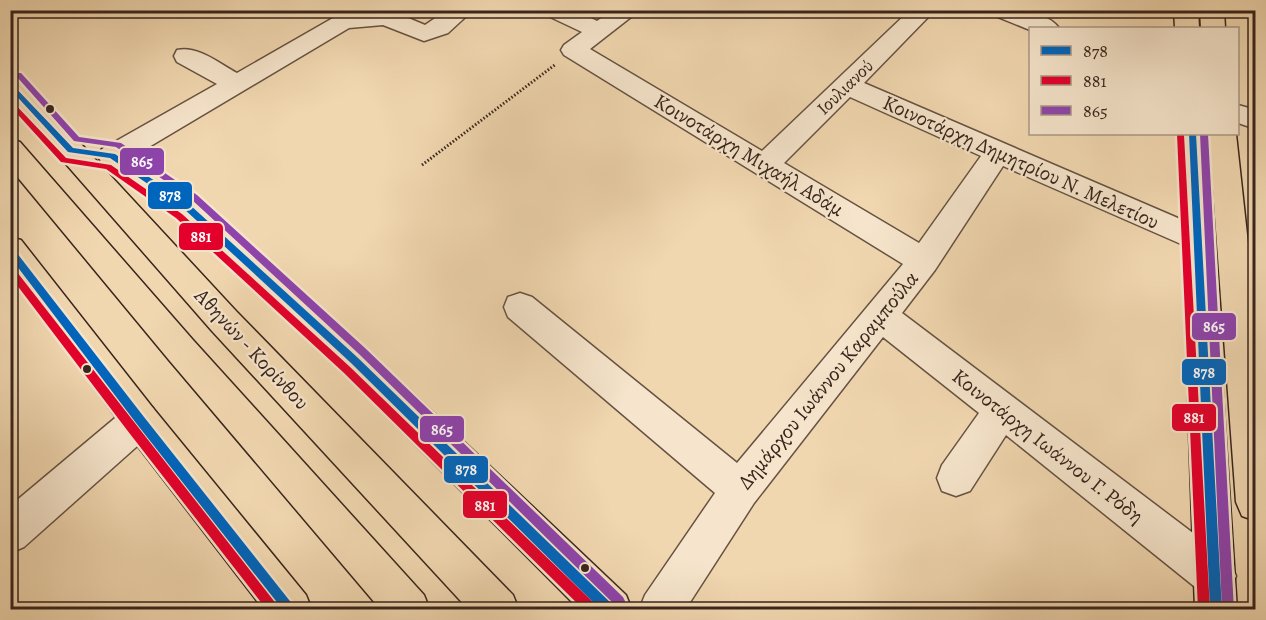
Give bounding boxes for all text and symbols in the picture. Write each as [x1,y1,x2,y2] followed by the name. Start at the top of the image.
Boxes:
[1029,27,1239,135] legend
[1083,39,1108,63] text: 878
[811,54,879,120] street label: Ιουλιανού
[1083,69,1107,93] text: 881
[649,87,850,223] street label: Κοινοτάρχη Μιχαήλ Αδάμ
[878,88,1164,236] street label: Κοινοτάρχη Δημητρίου Ν. Μελετίου
[1083,99,1108,123] text: 865
[44,103,56,115] unlabelled marker
[119,147,165,176] line badge: 865
[131,151,153,173] text: 865
[147,181,193,210] line badge: 878
[159,185,181,207] text: 878
[178,222,224,251] line badge: 881
[190,226,212,248] text: 881
[731,265,925,495] street label: Δημάρχου Ιωάννου Καραμπούλα
[188,282,316,416] street label: Αθηνών - Κορίνθου
[1191,312,1237,341] line badge: 865
[1203,316,1225,338] text: 865
[1181,358,1227,386] line badge: 878
[946,362,1150,530] street label: Κοινοτάρχη Ιωάννου Γ. Ρόδη
[1193,362,1215,384] text: 878
[81,363,93,375] unlabelled marker
[1171,403,1217,432] line badge: 881
[1183,407,1205,429] text: 881
[419,415,465,443] line badge: 865
[431,419,453,441] text: 865
[443,455,489,484] line badge: 878
[455,459,477,481] text: 878
[462,490,508,519] line badge: 881
[474,495,496,517] text: 881
[579,562,591,574] unlabelled marker

